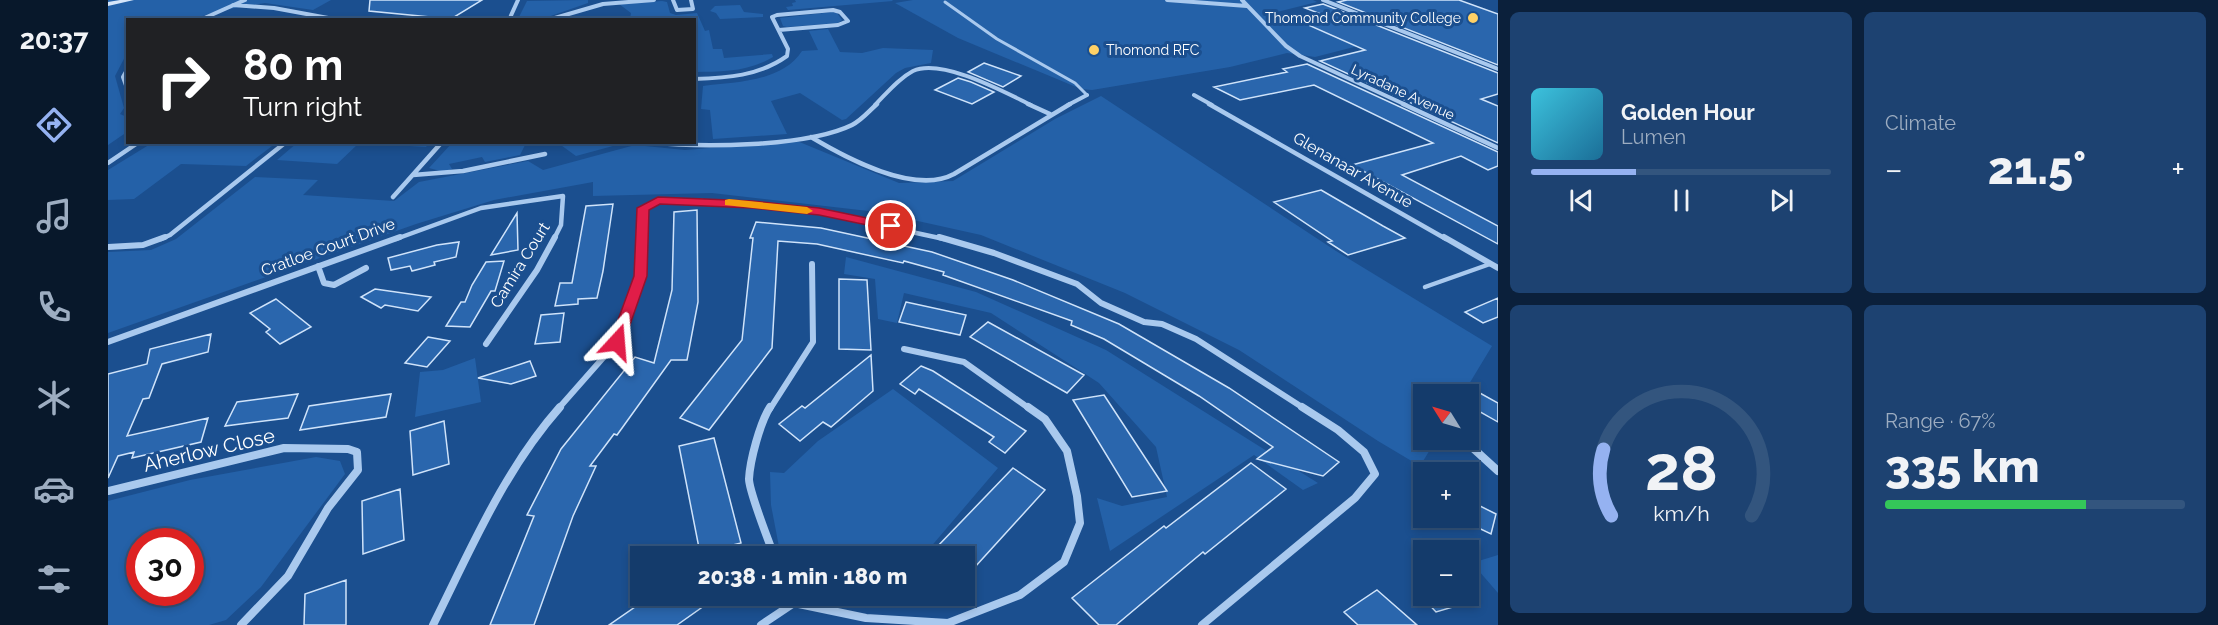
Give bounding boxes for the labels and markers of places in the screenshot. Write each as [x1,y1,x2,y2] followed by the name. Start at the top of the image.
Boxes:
[1265,10,1461,26] place label: Thomond Community College
[1466,11,1480,25] marker: Thomond Community College
[1106,42,1200,58] place label: Thomond RFC
[1087,43,1101,57] marker: Thomond RFC
[865,200,916,251] pin

